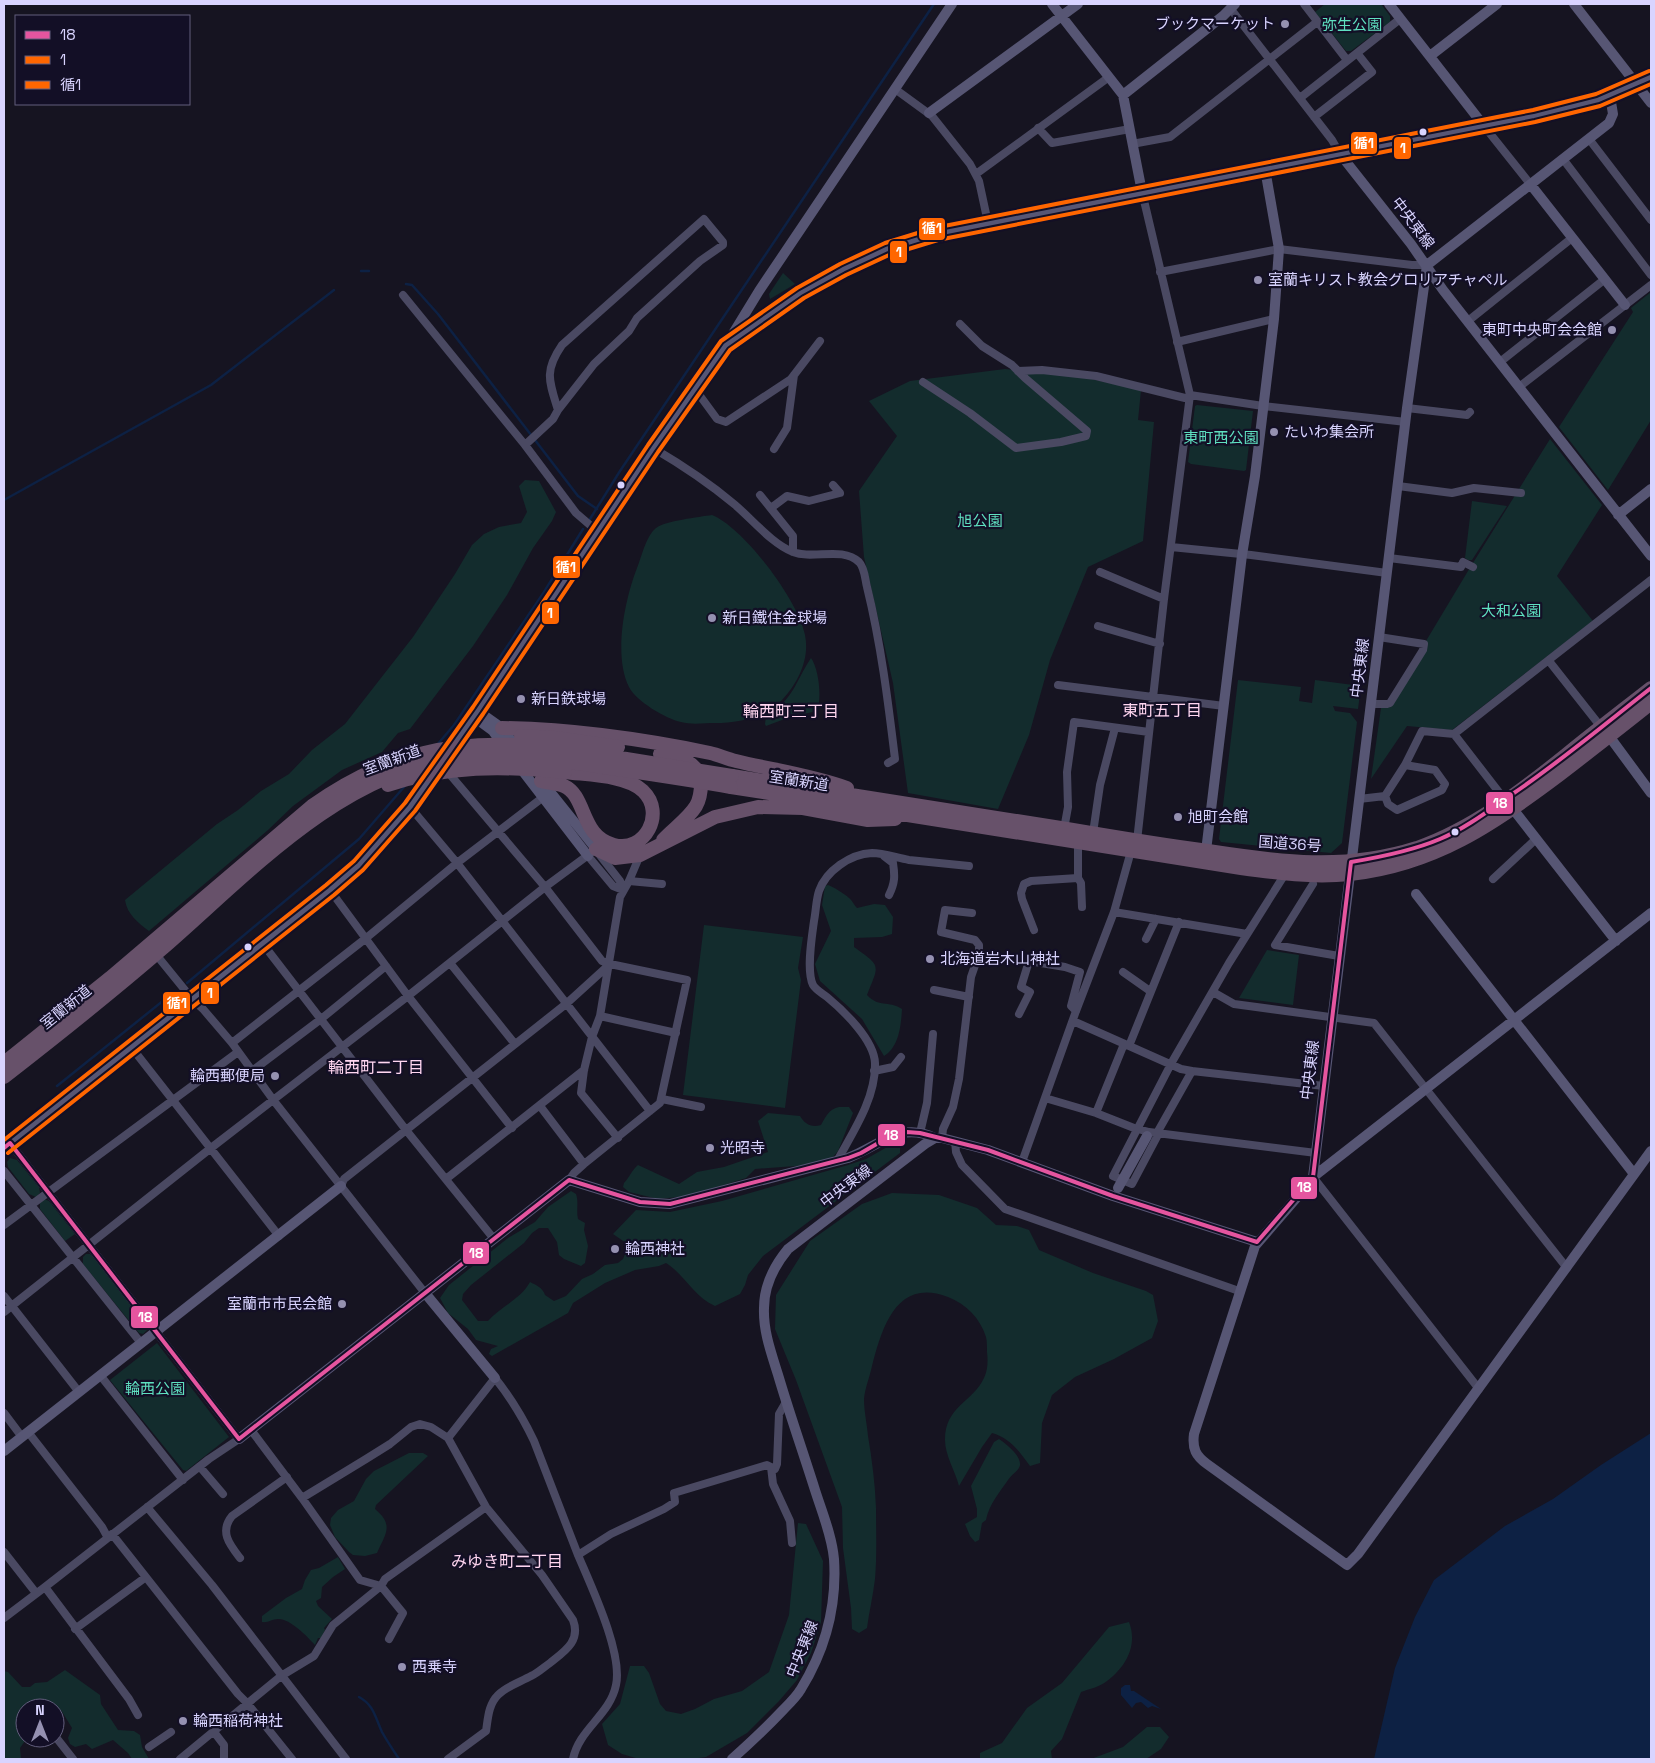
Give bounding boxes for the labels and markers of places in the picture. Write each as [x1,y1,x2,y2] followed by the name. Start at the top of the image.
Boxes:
[1155,14,1275,33] place label: ブックマーケット
[1279,18,1291,30] marker: ブックマーケット
[1418,127,1428,137] unlabelled marker
[1268,270,1508,289] place label: 室蘭キリスト教会グロリアチャペル
[1252,274,1264,286] marker: 室蘭キリスト教会グロリアチャペル
[1482,320,1602,339] place label: 東町中央町会会館
[1606,324,1618,336] marker: 東町中央町会会館
[1284,422,1374,441] place label: たいわ集会所
[1268,426,1280,438] marker: たいわ集会所
[616,480,626,490] unlabelled marker
[722,608,827,627] place label: 新日鐵住金球場
[706,612,718,624] marker: 新日鐵住金球場
[531,689,606,708] place label: 新日鉄球場
[515,693,527,705] marker: 新日鉄球場
[1188,807,1248,826] place label: 旭町会館
[1172,811,1184,823] marker: 旭町会館
[1450,827,1460,837] unlabelled marker
[243,942,253,952] unlabelled marker
[940,949,1060,968] place label: 北海道岩木山神社
[924,953,936,965] marker: 北海道岩木山神社
[190,1066,265,1085] place label: 輪西郵便局
[269,1070,281,1082] marker: 輪西郵便局
[720,1138,765,1157] place label: 光昭寺
[704,1142,716,1154] marker: 光昭寺
[625,1239,685,1258] place label: 輪西神社
[609,1243,621,1255] marker: 輪西神社
[227,1294,332,1313] place label: 室蘭市市民会館
[336,1298,348,1310] marker: 室蘭市市民会館
[412,1657,457,1676] place label: 西乗寺
[396,1661,408,1673] marker: 西乗寺
[193,1711,283,1730] place label: 輪西稲荷神社
[177,1715,189,1727] marker: 輪西稲荷神社

